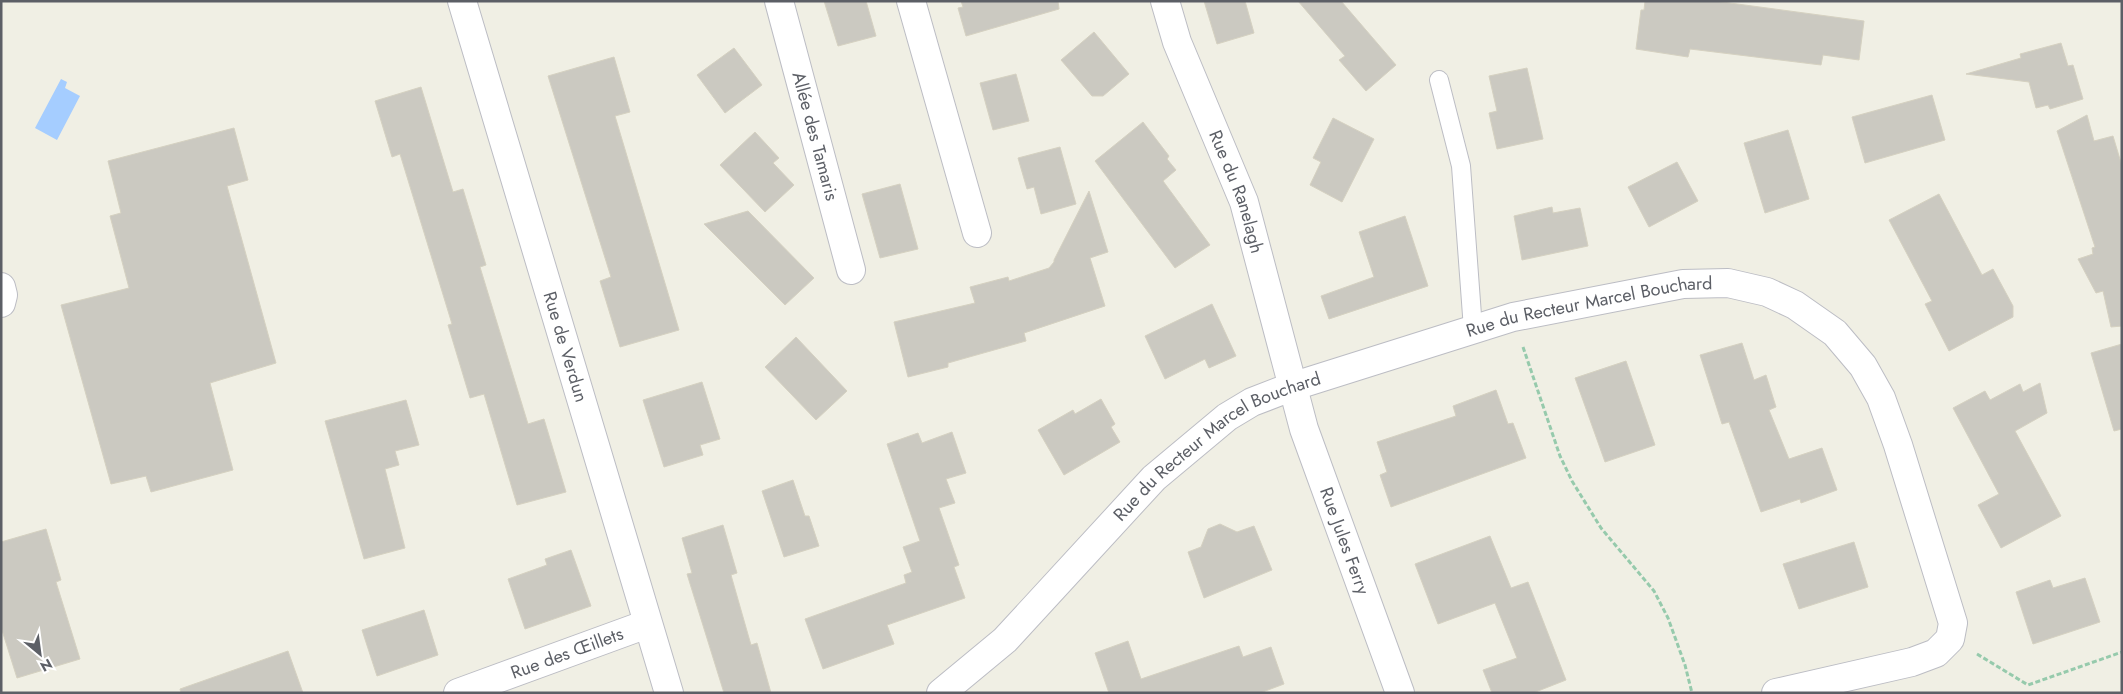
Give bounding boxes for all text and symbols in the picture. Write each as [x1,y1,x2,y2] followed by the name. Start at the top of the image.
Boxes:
[786,69,845,204] street label: Allée des Tamaris
[1202,126,1270,256] street label: Rue du Ranelagh
[1463,270,1713,344] street label: Rue du Recteur Marcel Bouchard
[537,288,594,405] street label: Rue de Verdun
[1107,365,1324,527] street label: Rue du Recteur Marcel Bouchard
[1313,483,1376,598] street label: Rue Jules Ferry
[507,621,627,686] street label: Rue des Œillets
[15,629,65,679] north arrow
[37,654,56,677] text: N

